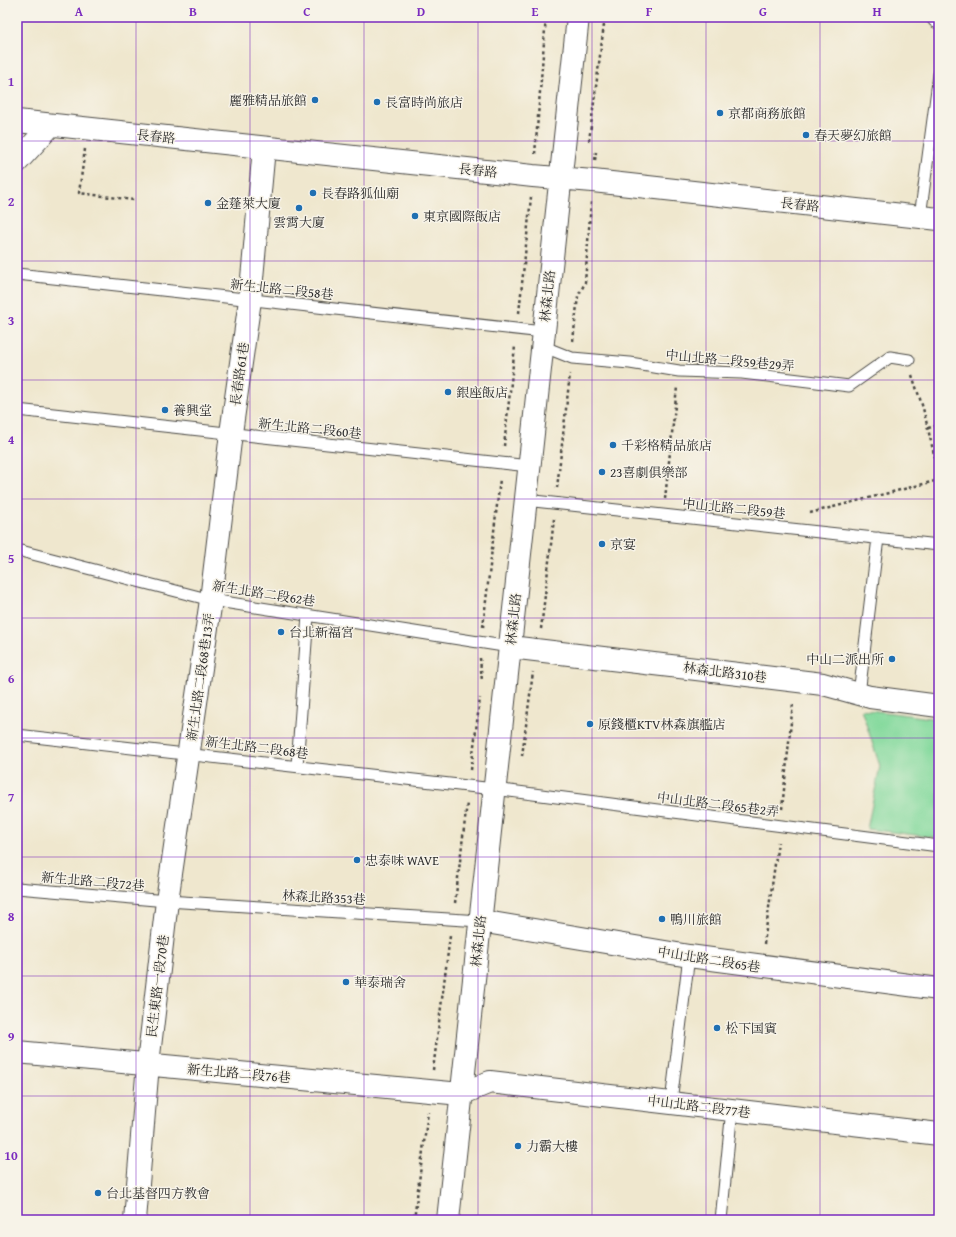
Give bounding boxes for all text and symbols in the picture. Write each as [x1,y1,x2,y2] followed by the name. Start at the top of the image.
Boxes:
[75,2,84,21] text: A
[189,2,197,21] text: B
[303,2,311,21] text: C
[417,2,425,21] text: D
[532,2,539,21] text: E
[646,2,653,21] text: F
[759,2,767,21] text: G
[872,2,882,21] text: H
[8,72,14,91] text: 1
[229,91,307,110] place label: 麗雅精品旅館
[385,93,463,112] place label: 長富時尚旅店
[310,95,320,105] marker: 麗雅精品旅館
[372,97,382,107] marker: 長富時尚旅店
[728,104,806,123] place label: 京都商務旅館
[715,108,725,118] marker: 京都商務旅館
[136,125,176,148] street label: 長春路
[814,126,892,145] place label: 春天夢幻旅館
[801,130,811,140] marker: 春天夢幻旅館
[458,159,498,182] street label: 長春路
[321,184,399,203] place label: 長春路狐仙廟
[308,188,318,198] marker: 長春路狐仙廟
[8,192,15,211] text: 2
[780,193,820,216] street label: 長春路
[216,194,281,213] place label: 金蓬萊大廈
[203,198,213,208] marker: 金蓬萊大廈
[294,203,304,213] marker: 雲霄大廈
[423,207,501,226] place label: 東京國際飯店
[410,211,420,221] marker: 東京國際飯店
[273,213,325,232] place label: 雲霄大廈
[535,269,560,323] street label: 林森北路
[229,275,334,304] street label: 新生北路二段58巷
[8,311,14,330] text: 3
[226,341,253,407] street label: 長春路61巷
[665,345,795,376] street label: 中山北路二段59巷29弄
[456,383,508,402] place label: 銀座飯店
[443,387,453,397] marker: 銀座飯店
[173,401,212,420] place label: 養興堂
[160,405,170,415] marker: 養興堂
[257,414,362,443] street label: 新生北路二段60巷
[8,430,15,449] text: 4
[621,436,712,455] place label: 千彩格精品旅店
[608,440,618,450] marker: 千彩格精品旅店
[610,463,688,482] place label: 23喜劇俱樂部
[597,467,607,477] marker: 23喜劇俱樂部
[681,494,786,523] street label: 中山北路二段59巷
[610,535,636,554] place label: 京宴
[597,539,607,549] marker: 京宴
[8,549,15,568] text: 5
[211,576,317,611] street label: 新生北路二段62巷
[501,592,526,646] street label: 林森北路
[182,612,219,742] street label: 新生北路二段68巷13弄
[289,623,354,642] place label: 台北新福宮
[276,627,286,637] marker: 台北新福宮
[806,650,884,669] place label: 中山二派出所
[887,654,897,664] marker: 中山二派出所
[682,658,768,687] street label: 林森北路310巷
[8,669,15,688] text: 6
[598,715,726,734] place label: 原錢櫃KTV林森旗艦店
[585,719,595,729] marker: 原錢櫃KTV林森旗艦店
[204,732,309,763] street label: 新生北路二段68巷
[8,788,15,807] text: 7
[656,788,780,821] street label: 中山北路二段65巷2弄
[365,851,439,870] place label: 忠泰味 WAVE
[352,855,362,865] marker: 忠泰味 WAVE
[41,868,145,895] street label: 新生北路二段72巷
[282,886,366,909] street label: 林森北路353巷
[8,907,15,926] text: 8
[670,910,722,929] place label: 鴨川旅館
[466,914,491,968] street label: 林森北路
[657,914,667,924] marker: 鴨川旅館
[142,934,173,1039] street label: 民生東路一段70巷
[656,942,762,977] street label: 中山北路二段65巷
[354,973,406,992] place label: 華泰瑞舍
[341,977,351,987] marker: 華泰瑞舍
[725,1019,777,1038] place label: 松下国賓
[712,1023,722,1033] marker: 松下国賓
[8,1027,15,1046] text: 9
[187,1060,291,1087] street label: 新生北路二段76巷
[646,1091,751,1122] street label: 中山北路二段77巷
[526,1137,578,1156] place label: 力霸大樓
[513,1141,523,1151] marker: 力霸大樓
[4,1146,18,1165] text: 10
[106,1184,210,1203] place label: 台北基督四方教會
[93,1188,103,1198] marker: 台北基督四方教會

